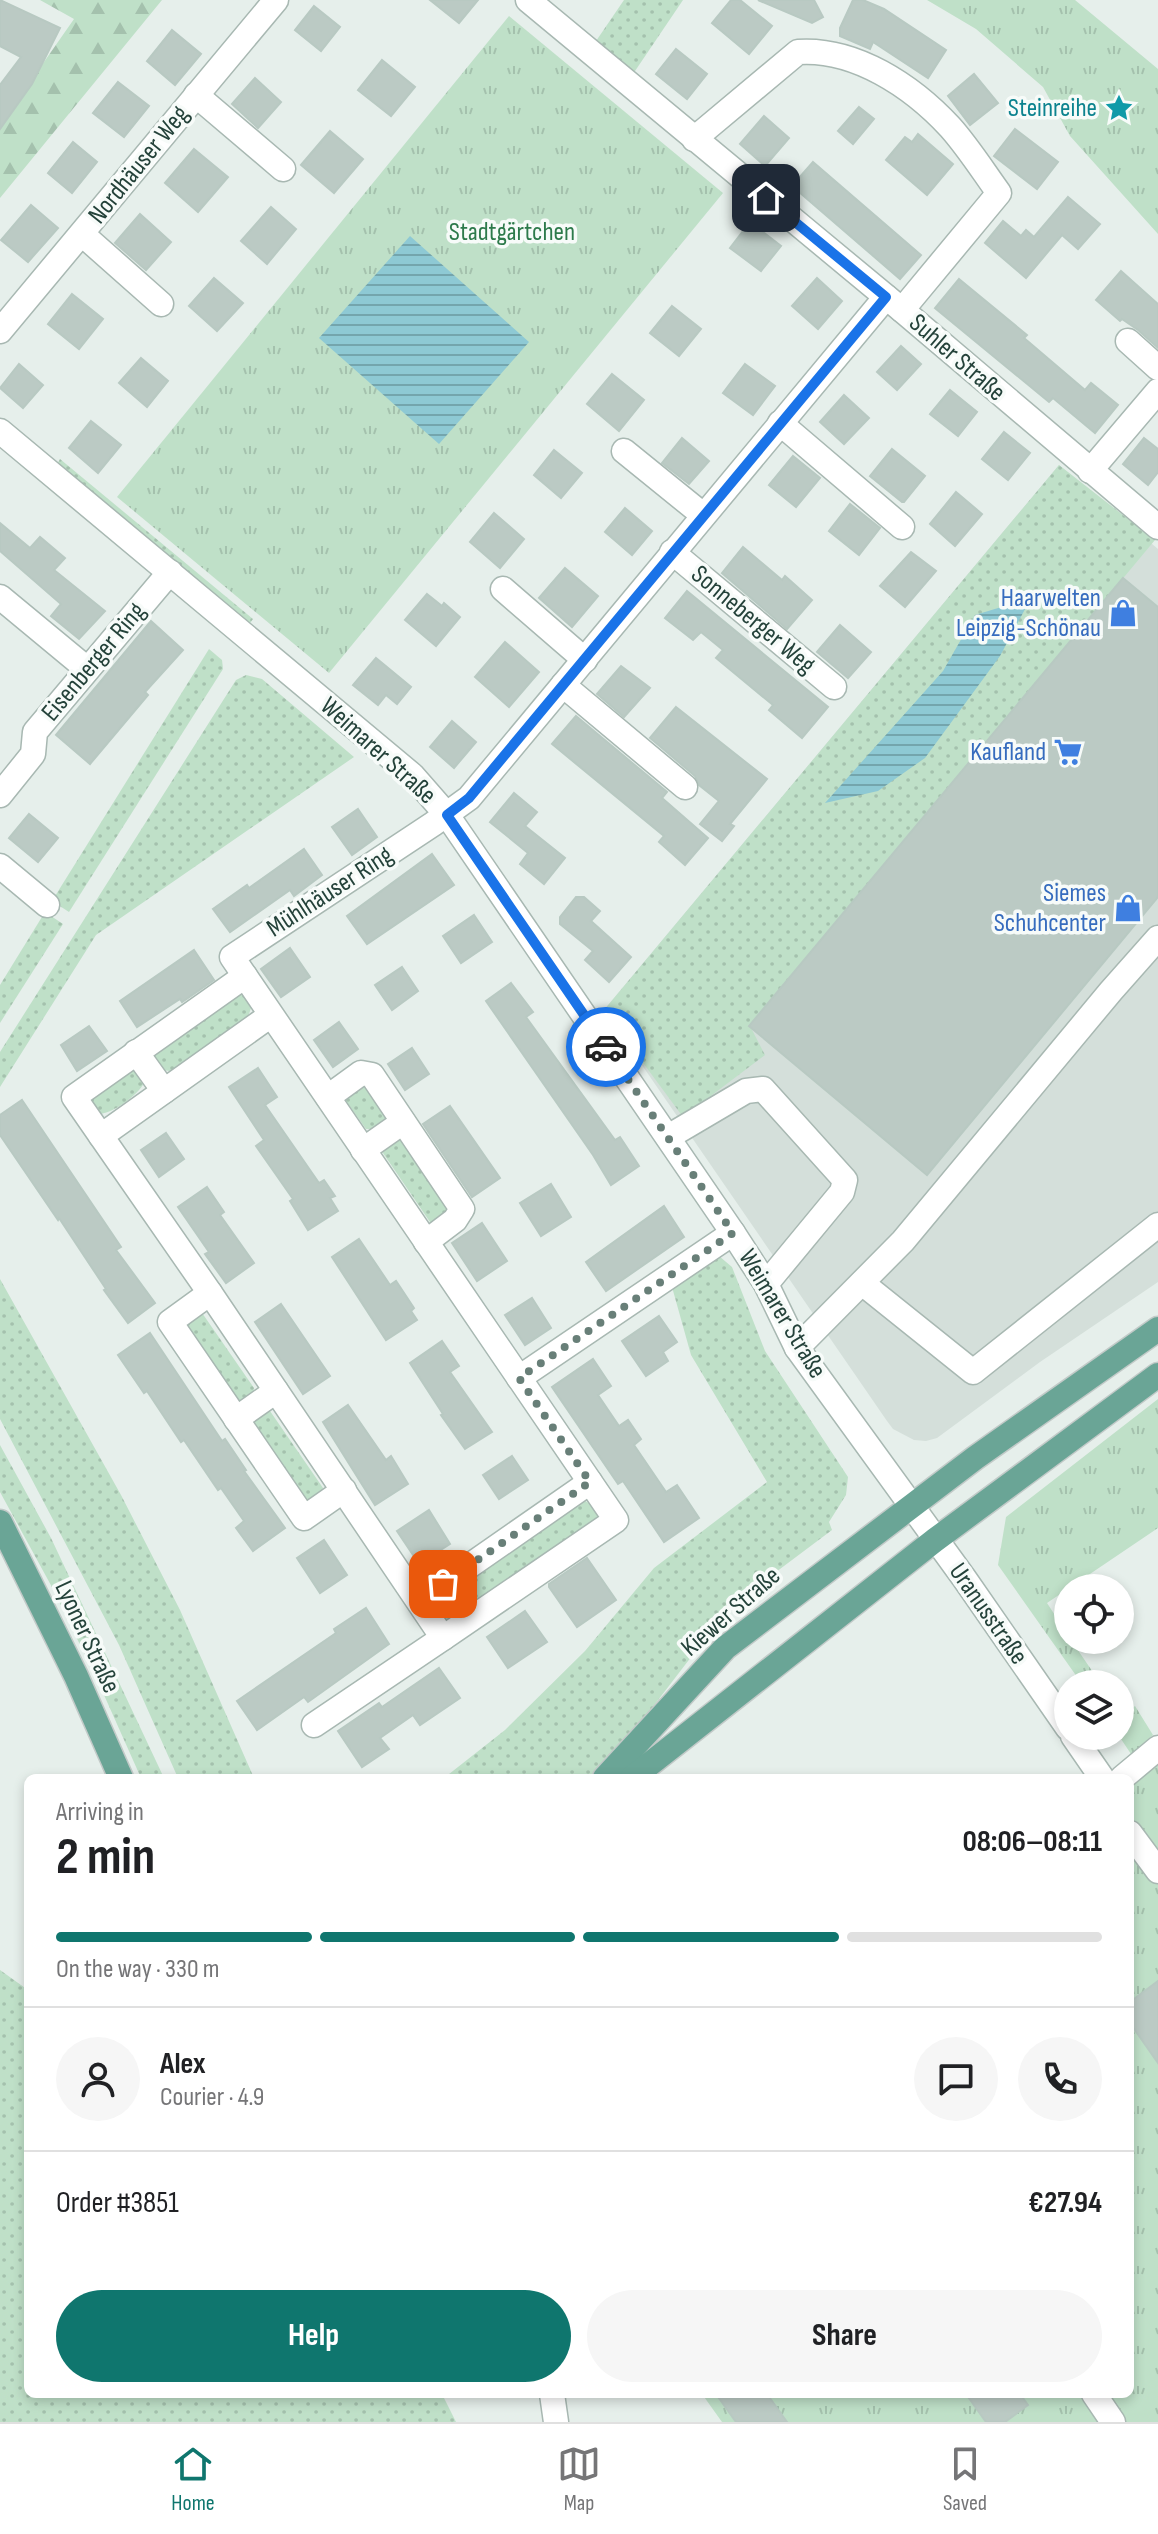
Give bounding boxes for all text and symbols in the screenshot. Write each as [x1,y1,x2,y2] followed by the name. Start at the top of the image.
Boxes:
[1008,93,1097,124] place label: Steinreihe
[1104,93,1134,123] place icon: Steinreihe
[82,100,196,230] street label: Nordhäuser Weg
[732,164,800,232] pin
[744,176,788,220] icon: home
[449,217,575,248] park label: Stadtgärtchen
[902,308,1012,408] street label: Suhler Straße
[685,559,821,681] street label: Sonneberger Weg
[956,583,1101,644] place label: Haarwelten Leipzig-Schönau
[35,596,153,728] street label: Eisenberger Ring
[1108,598,1138,628] shop icon: Haarwelten Leipzig-Schönau
[314,691,442,811] street label: Weimarer Straße
[970,737,1046,768] place label: Kaufland
[1053,737,1083,767] supermarket icon: Kaufland
[261,840,399,944] street label: Mühlhäuser Ring
[994,878,1107,939] place label: Siemes Schuhcenter
[1113,893,1143,923] shop icon: Siemes Schuhcenter
[566,1007,646,1087] courier
[584,1025,628,1069] icon: car
[731,1244,833,1384] street label: Weimarer Straße
[409,1550,477,1618] pin
[942,1557,1034,1671] street label: Uranusstraße
[675,1561,787,1663] street label: Kiewer Straße
[421,1562,465,1606] icon: bag
[1054,1574,1134,1750] map controls
[1054,1574,1134,1654] button: locate
[48,1576,126,1698] street label: Lyoner Straße
[1054,1670,1134,1750] button: layers
[56,1797,144,1828] text: Arriving in
[962,1824,1102,1860] text: 08:06–08:11
[56,1826,155,1889] text: 2 min
[56,1954,219,1985] text: On the way · 330 m
[56,2037,140,2121] button: person
[914,2037,998,2121] button: chat
[1018,2037,1102,2121] button: phone
[160,2046,206,2082] text: Alex
[160,2082,264,2113] text: Courier · 4.9
[56,2185,179,2221] text: Order #3851
[1028,2185,1102,2221] text: €27.94
[56,2290,571,2382] button: Help
[587,2290,1102,2382] button: Share
[171,2442,215,2517] tab: Home
[557,2442,601,2517] tab: Map
[943,2442,987,2517] tab: Saved

